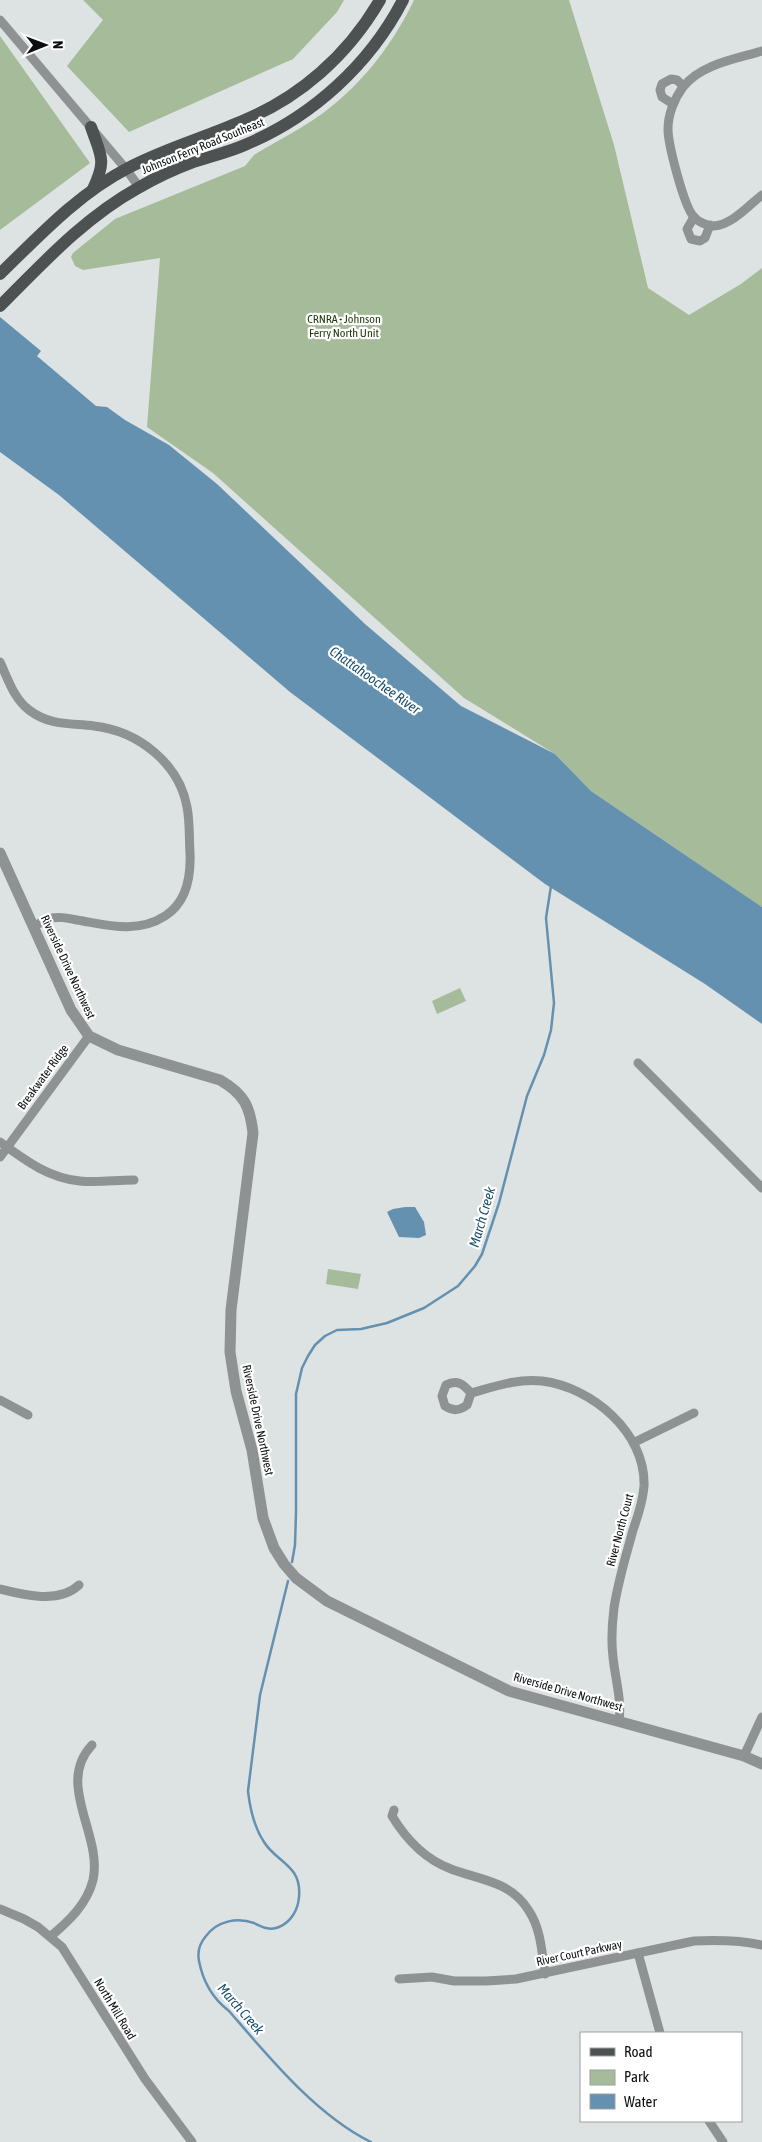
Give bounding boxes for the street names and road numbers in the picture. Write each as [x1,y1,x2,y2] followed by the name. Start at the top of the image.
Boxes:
[140,115,267,177] street label: Johnson Ferry Road Southeast
[38,913,98,1022] street label: Riverside Drive Northwest
[15,1042,71,1112] street label: Breakwater Ridge
[239,1363,277,1477] street label: Riverside Drive Northwest
[604,1491,637,1568] street label: River North Court
[512,1670,625,1714] street label: Riverside Drive Northwest
[535,1937,623,1969] street label: River Court Parkway
[91,1976,139,2042] street label: North Mill Road

